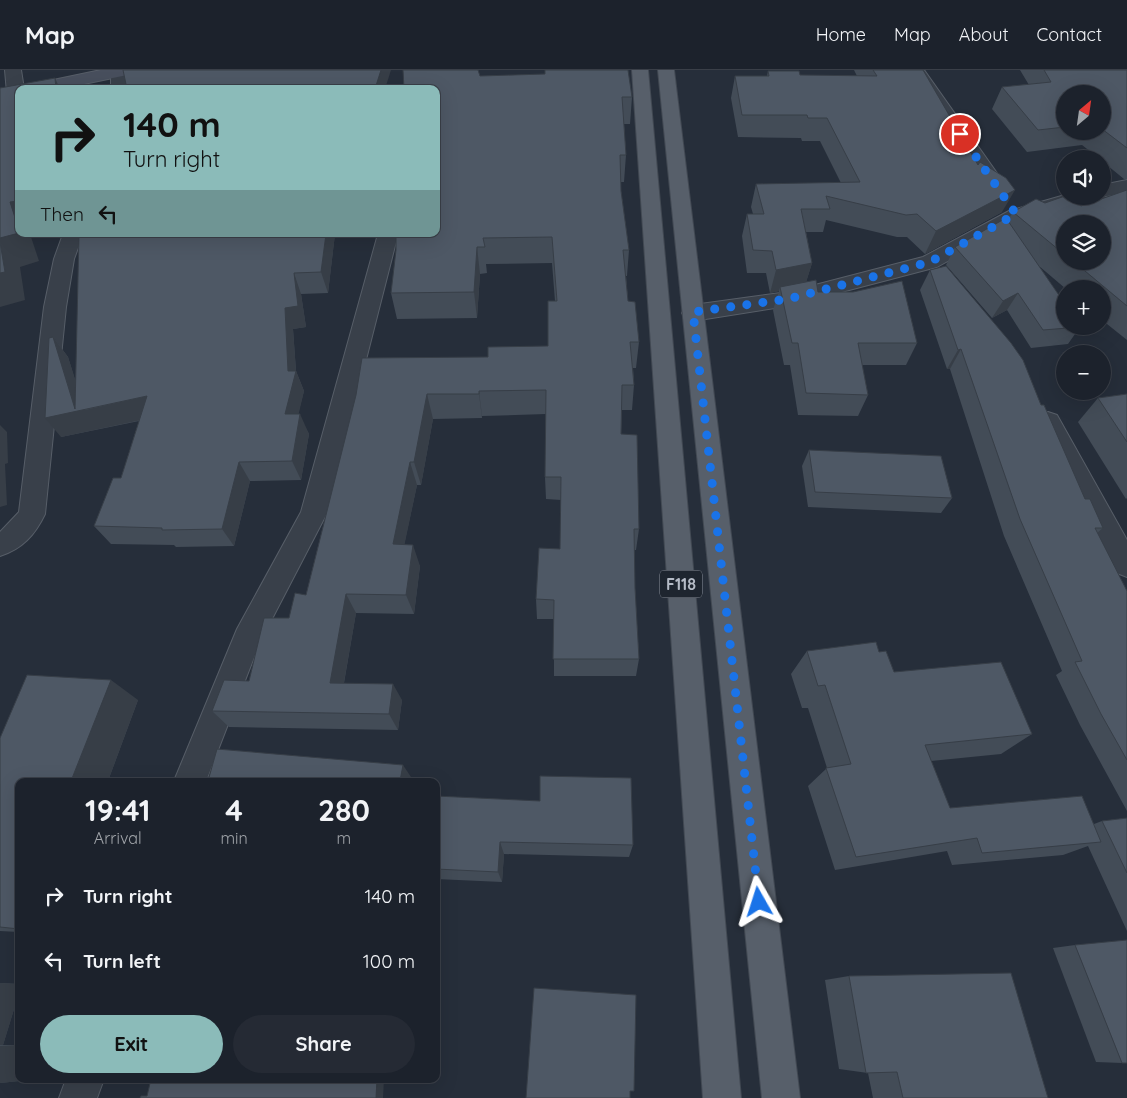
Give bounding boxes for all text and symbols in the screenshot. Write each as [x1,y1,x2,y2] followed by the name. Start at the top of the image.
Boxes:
[25,20,75,50] text: Map
[816,23,866,46] text: Home
[894,23,931,46] text: Map
[959,23,1009,46] text: About
[1037,23,1102,46] text: Contact
[1056,85,1111,140] north arrow
[1056,85,1111,400] map controls
[123,102,221,146] text: 140 m
[40,105,105,170] icon: right
[939,113,981,155] pin
[946,120,974,148] icon: arrive
[123,145,220,173] text: Turn right
[1056,150,1111,205] button: sound
[94,200,122,228] icon: left
[40,202,84,226] text: Then
[1056,215,1111,270] button: layers
[1056,280,1111,335] button: +
[1056,345,1111,400] button: −
[660,570,702,598] road number: F118
[85,791,150,829] text: 19:41
[225,791,243,829] text: 4
[318,791,370,829] text: 280
[94,828,142,848] text: Arrival
[221,828,248,848] text: min
[337,828,351,848] text: m
[732,875,784,927] position arrow
[40,882,68,910] icon: right
[83,884,172,908] text: Turn right
[364,884,415,908] text: 140 m
[40,947,68,975] icon: left
[83,949,161,973] text: Turn left
[363,949,415,973] text: 100 m
[40,1015,223,1073] button: Exit
[233,1015,415,1073] button: Share

